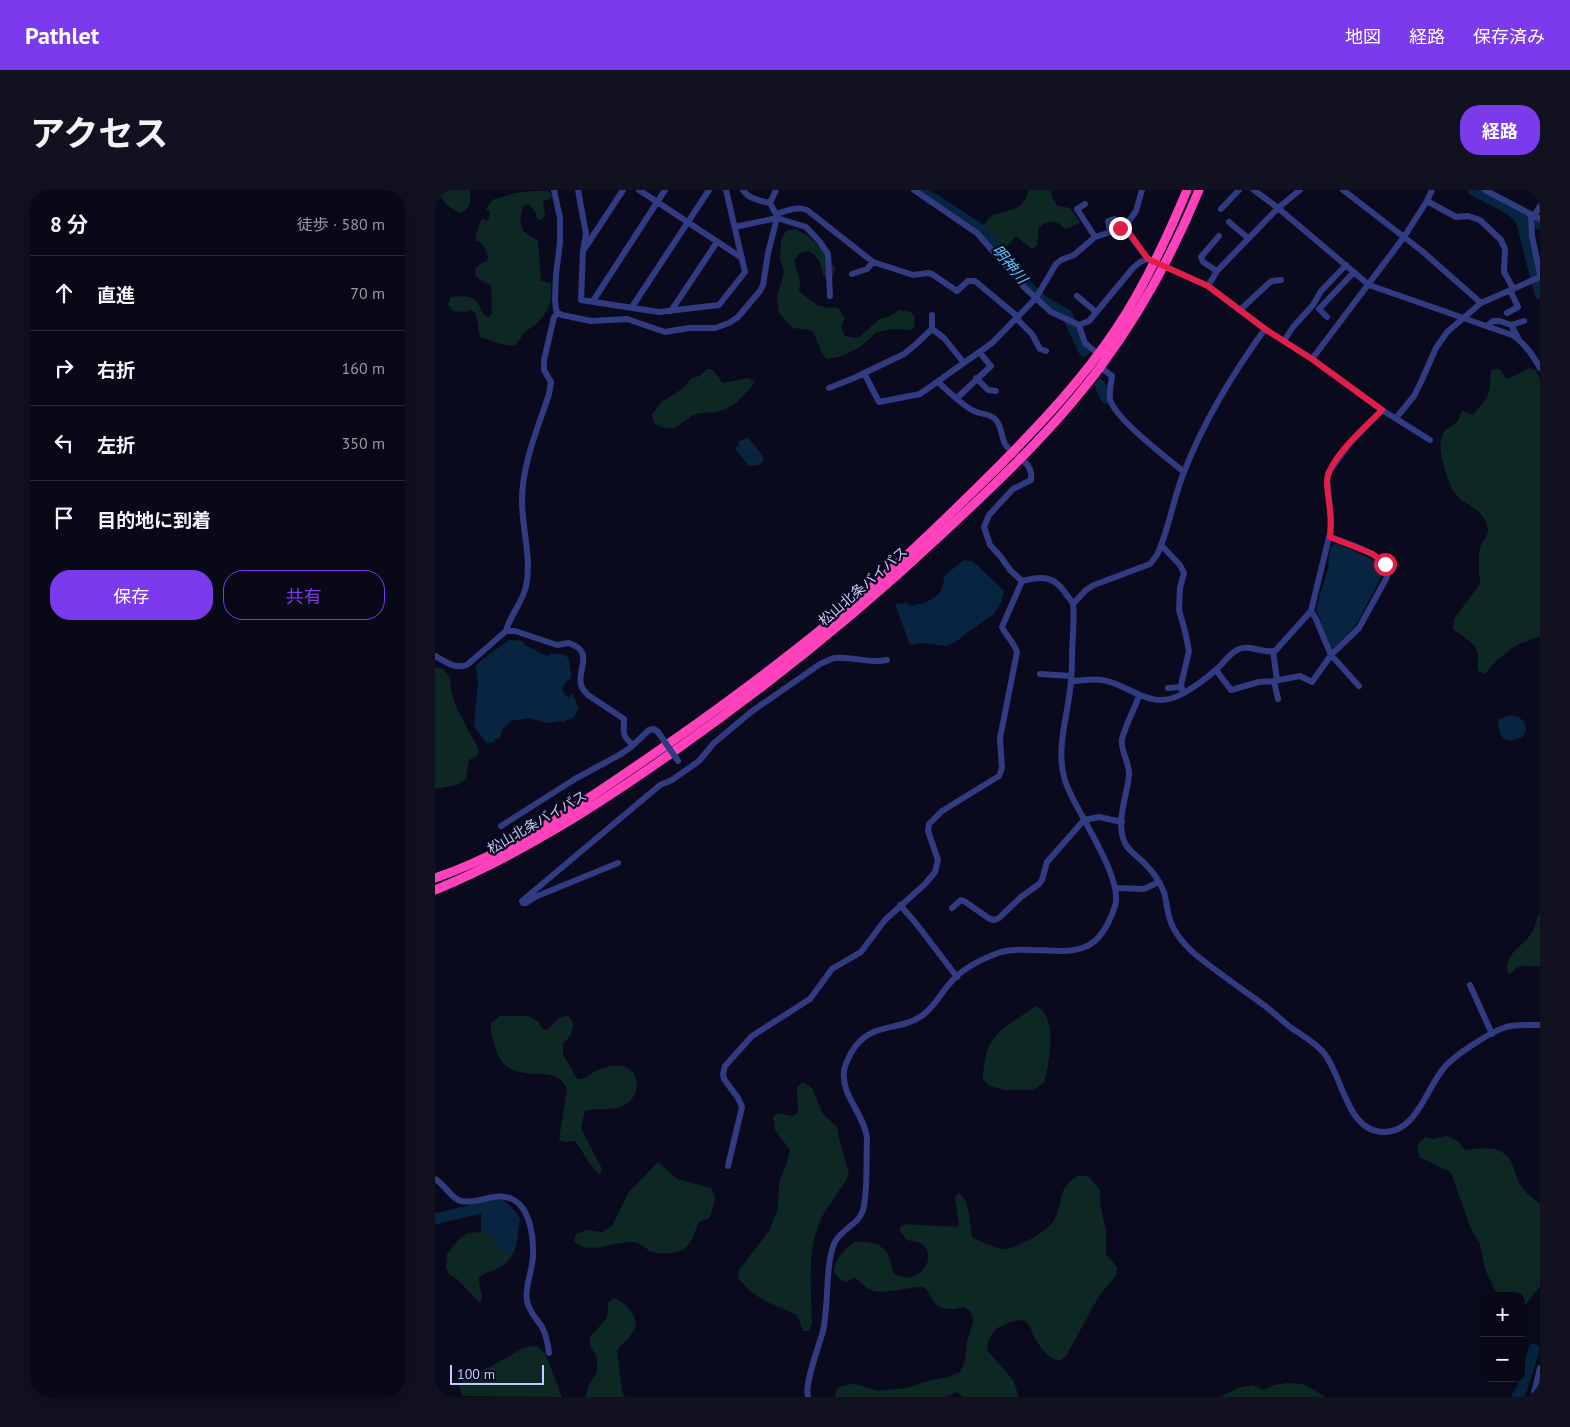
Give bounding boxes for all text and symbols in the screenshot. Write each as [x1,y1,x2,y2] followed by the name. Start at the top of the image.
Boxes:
[25,20,99,51] text: Pathlet
[1345,25,1381,48] text: 地図
[1409,25,1445,48] text: 経路
[1473,25,1545,48] text: 保存済み
[1460,105,1540,155] button: 経路
[30,110,168,156] text: アクセス
[50,211,88,238] text: 8 分
[297,214,385,234] text: 徒歩 · 580 m
[1109,217,1132,240] route end
[988,241,1033,289] water label: 明神川
[50,279,78,307] icon: ahead
[97,283,135,307] text: 直進
[350,283,385,303] text: 70 m
[50,354,78,382] icon: right
[97,358,135,382] text: 右折
[342,358,385,378] text: 160 m
[50,429,78,457] icon: left
[97,433,135,457] text: 左折
[342,433,385,453] text: 350 m
[50,504,78,532] icon: arrive
[97,508,211,532] text: 目的地に到着
[815,543,911,629] street label: 松山北条バイパス
[1374,553,1397,576] route start
[50,570,213,620] button: 保存
[223,570,385,620] button: 共有
[484,786,590,858] street label: 松山北条バイパス
[1480,1292,1525,1382] map controls
[1480,1292,1525,1337] button: +
[1480,1337,1525,1382] button: −
[450,1362,544,1385] scale bar
[457,1365,495,1383] text: 100 m

